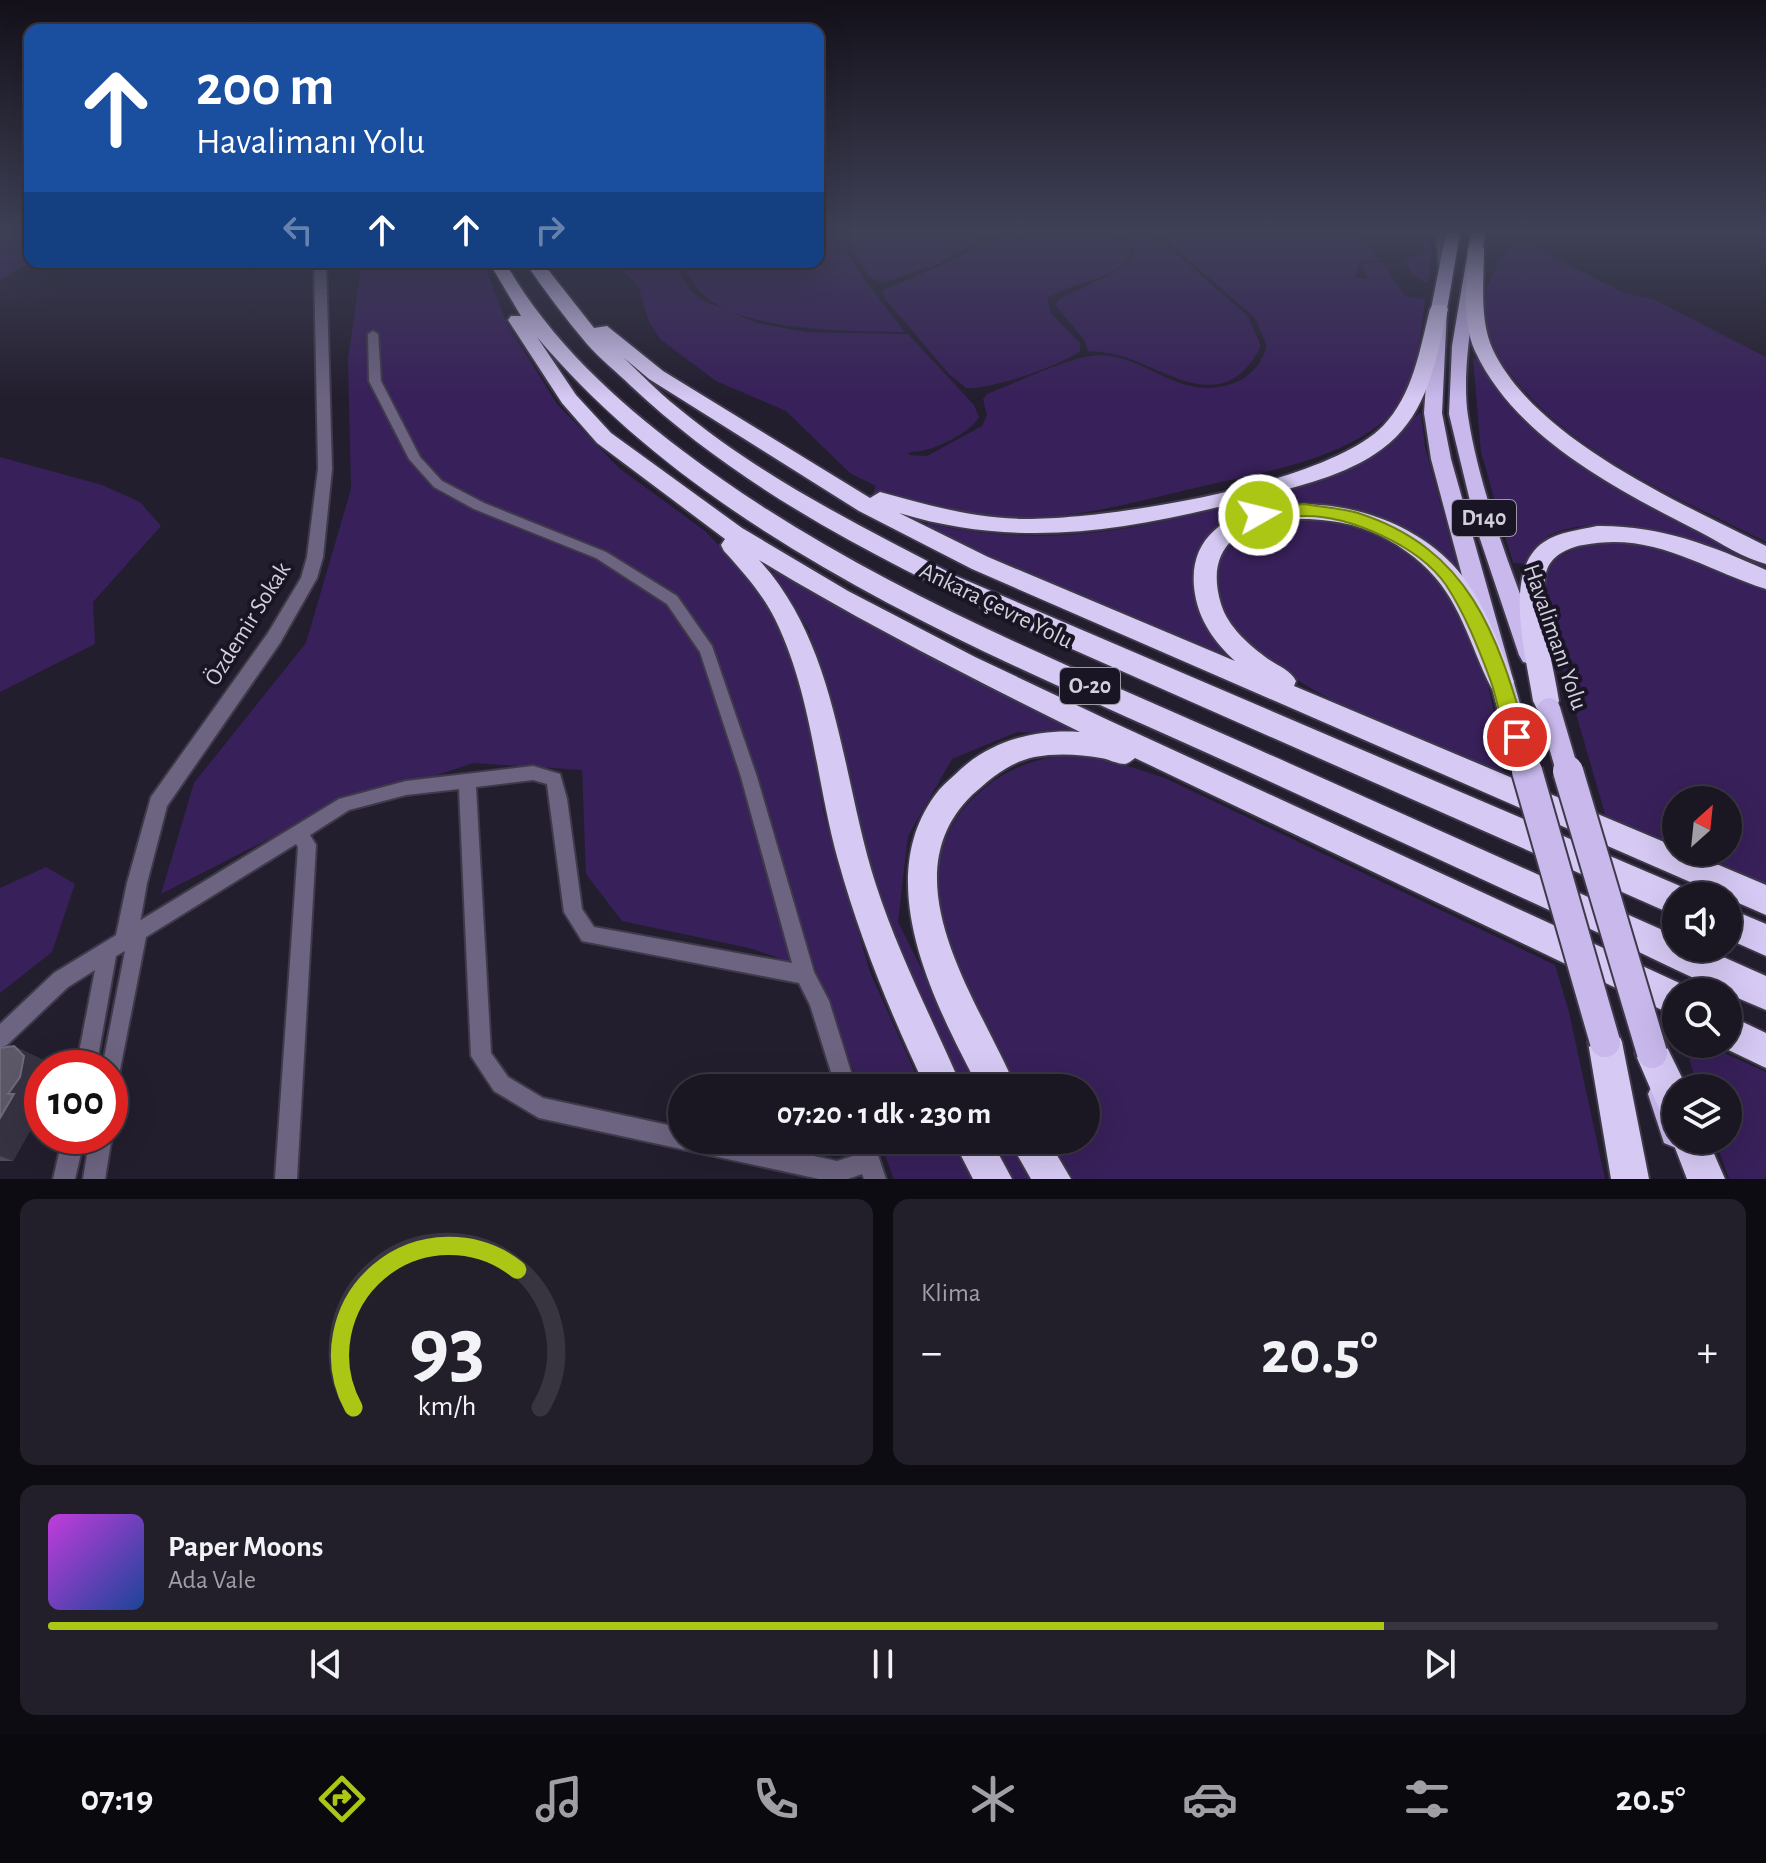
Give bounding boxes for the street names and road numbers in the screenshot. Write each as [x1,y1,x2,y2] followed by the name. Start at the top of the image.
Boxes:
[1452,500,1516,536] road number: D140
[200,558,295,690] street label: Özdemir Sokak
[916,559,1076,653] street label: Ankara Çevre Yolu
[1519,561,1591,713] street label: Havalimanı Yolu
[1060,668,1120,704] road number: O-20

